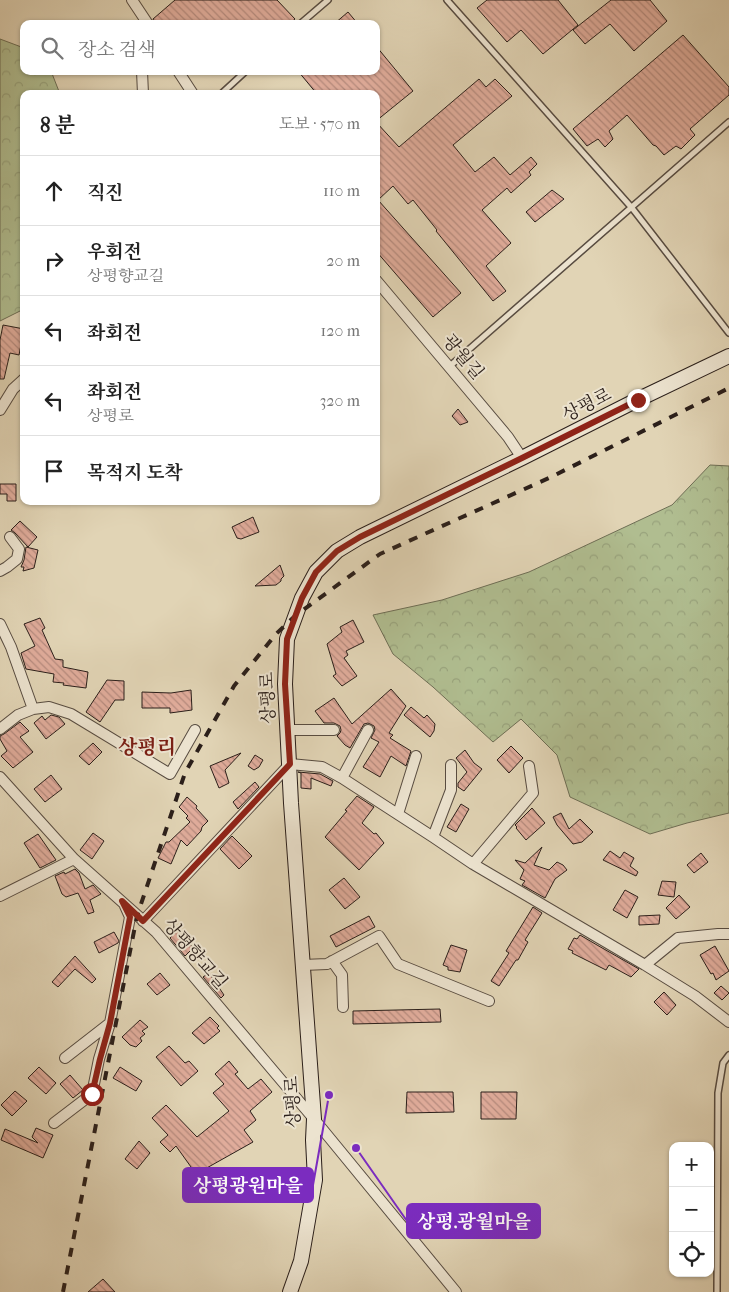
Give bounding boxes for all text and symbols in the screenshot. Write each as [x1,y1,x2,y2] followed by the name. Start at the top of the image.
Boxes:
[20,20,380,75] search box
[38,34,66,62] icon: search
[78,39,156,61] text: 장소 검색
[40,113,75,137] text: 8 분
[279,114,360,133] text: 도보 · 570 m
[40,177,68,205] icon: ahead
[323,181,360,200] text: 110 m
[87,182,124,204] text: 직진
[87,241,142,263] text: 우회전
[40,247,68,275] icon: right
[326,251,360,270] text: 20 m
[87,266,164,285] text: 상평향교길
[40,317,68,345] icon: left
[321,321,360,340] text: 120 m
[87,322,142,344] text: 좌회전
[438,330,488,384] street label: 광월길
[87,381,142,403] text: 좌회전
[559,384,615,426] street label: 상평로
[40,387,68,415] icon: left
[627,389,650,412] route end
[320,391,360,410] text: 320 m
[87,406,133,425] text: 상평로
[40,457,68,485] icon: arrive
[87,462,183,484] text: 목적지 도착
[257,672,279,724] street label: 상평로
[118,736,176,759] district label: 상평리
[159,914,231,994] street label: 상평향교길
[281,1075,305,1129] street label: 상평로
[81,1083,104,1106] route start
[669,1142,714,1277] map controls
[669,1142,714,1187] button: +
[183,1168,313,1202] callout: 상평광원마을
[193,1175,304,1197] text: 상평광원마을
[669,1187,714,1232] button: −
[407,1204,540,1238] callout: 상평.광월마을
[417,1211,532,1233] text: 상평.광월마을
[669,1232,714,1277] button: locate

